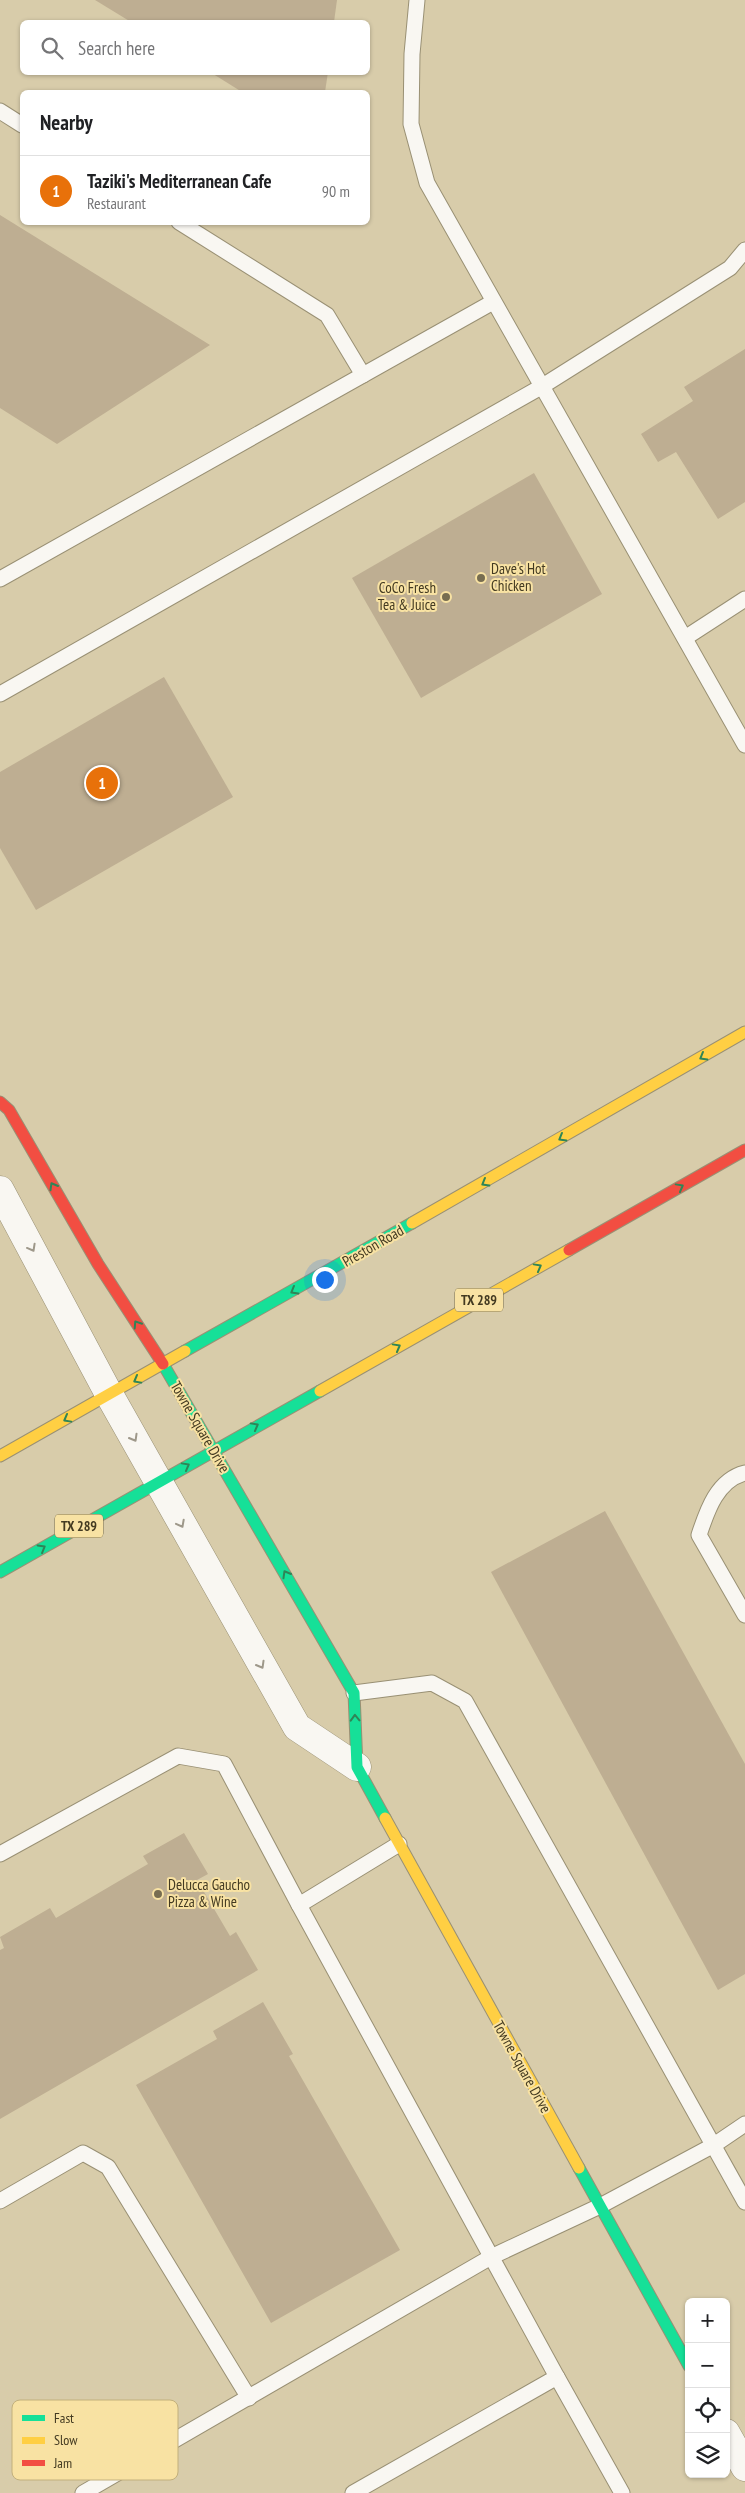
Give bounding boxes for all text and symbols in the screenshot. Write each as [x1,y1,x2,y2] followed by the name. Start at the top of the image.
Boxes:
[20,20,370,75] search box
[38,34,66,62] icon: search
[78,36,155,60] text: Search here
[40,109,93,136] text: Nearby
[87,169,272,193] text: Taziki's Mediterranean Cafe
[52,181,60,201] text: 1
[322,181,350,201] text: 90 m
[87,193,146,213] text: Restaurant
[491,559,546,595] place label: Dave's Hot Chicken
[475,572,487,584] marker: Dave's Hot Chicken
[378,578,436,614] place label: CoCo Fresh Tea & Juice
[440,591,452,603] marker: CoCo Fresh Tea & Juice
[86,764,118,802] pin: 1
[699,1050,708,1060] one-way arrow
[559,1132,568,1142] one-way arrow
[481,1176,490,1186] one-way arrow
[49,1182,59,1191] one-way arrow
[675,1183,684,1193] one-way arrow
[339,1220,407,1271] street label: Preston Road
[26,1243,36,1252] one-way arrow
[533,1263,542,1273] one-way arrow
[312,1267,338,1293] your location
[291,1285,300,1295] one-way arrow
[455,1288,503,1312] road number: TX 289
[134,1321,143,1330] one-way arrow
[392,1343,401,1353] one-way arrow
[133,1374,142,1384] one-way arrow
[167,1378,234,1476] street label: Towne Square Drive
[64,1413,73,1423] one-way arrow
[250,1423,259,1433] one-way arrow
[128,1433,138,1442] one-way arrow
[180,1462,189,1472] one-way arrow
[55,1514,103,1538] road number: TX 289
[175,1519,185,1528] one-way arrow
[37,1544,46,1554] one-way arrow
[282,1570,292,1579] one-way arrow
[255,1660,265,1669] one-way arrow
[349,1714,360,1722] one-way arrow
[168,1875,250,1911] place label: Delucca Gaucho Pizza & Wine
[152,1888,164,1900] marker: Delucca Gaucho Pizza & Wine
[489,2017,556,2116] street label: Towne Square Drive
[685,2298,730,2478] map controls
[685,2298,730,2343] button: +
[685,2343,730,2388] button: −
[685,2388,730,2433] button: locate
[12,2400,178,2480] legend
[54,2409,74,2427] text: Fast
[54,2431,78,2449] text: Slow
[685,2433,730,2478] button: layers
[53,2454,72,2472] text: Jam

